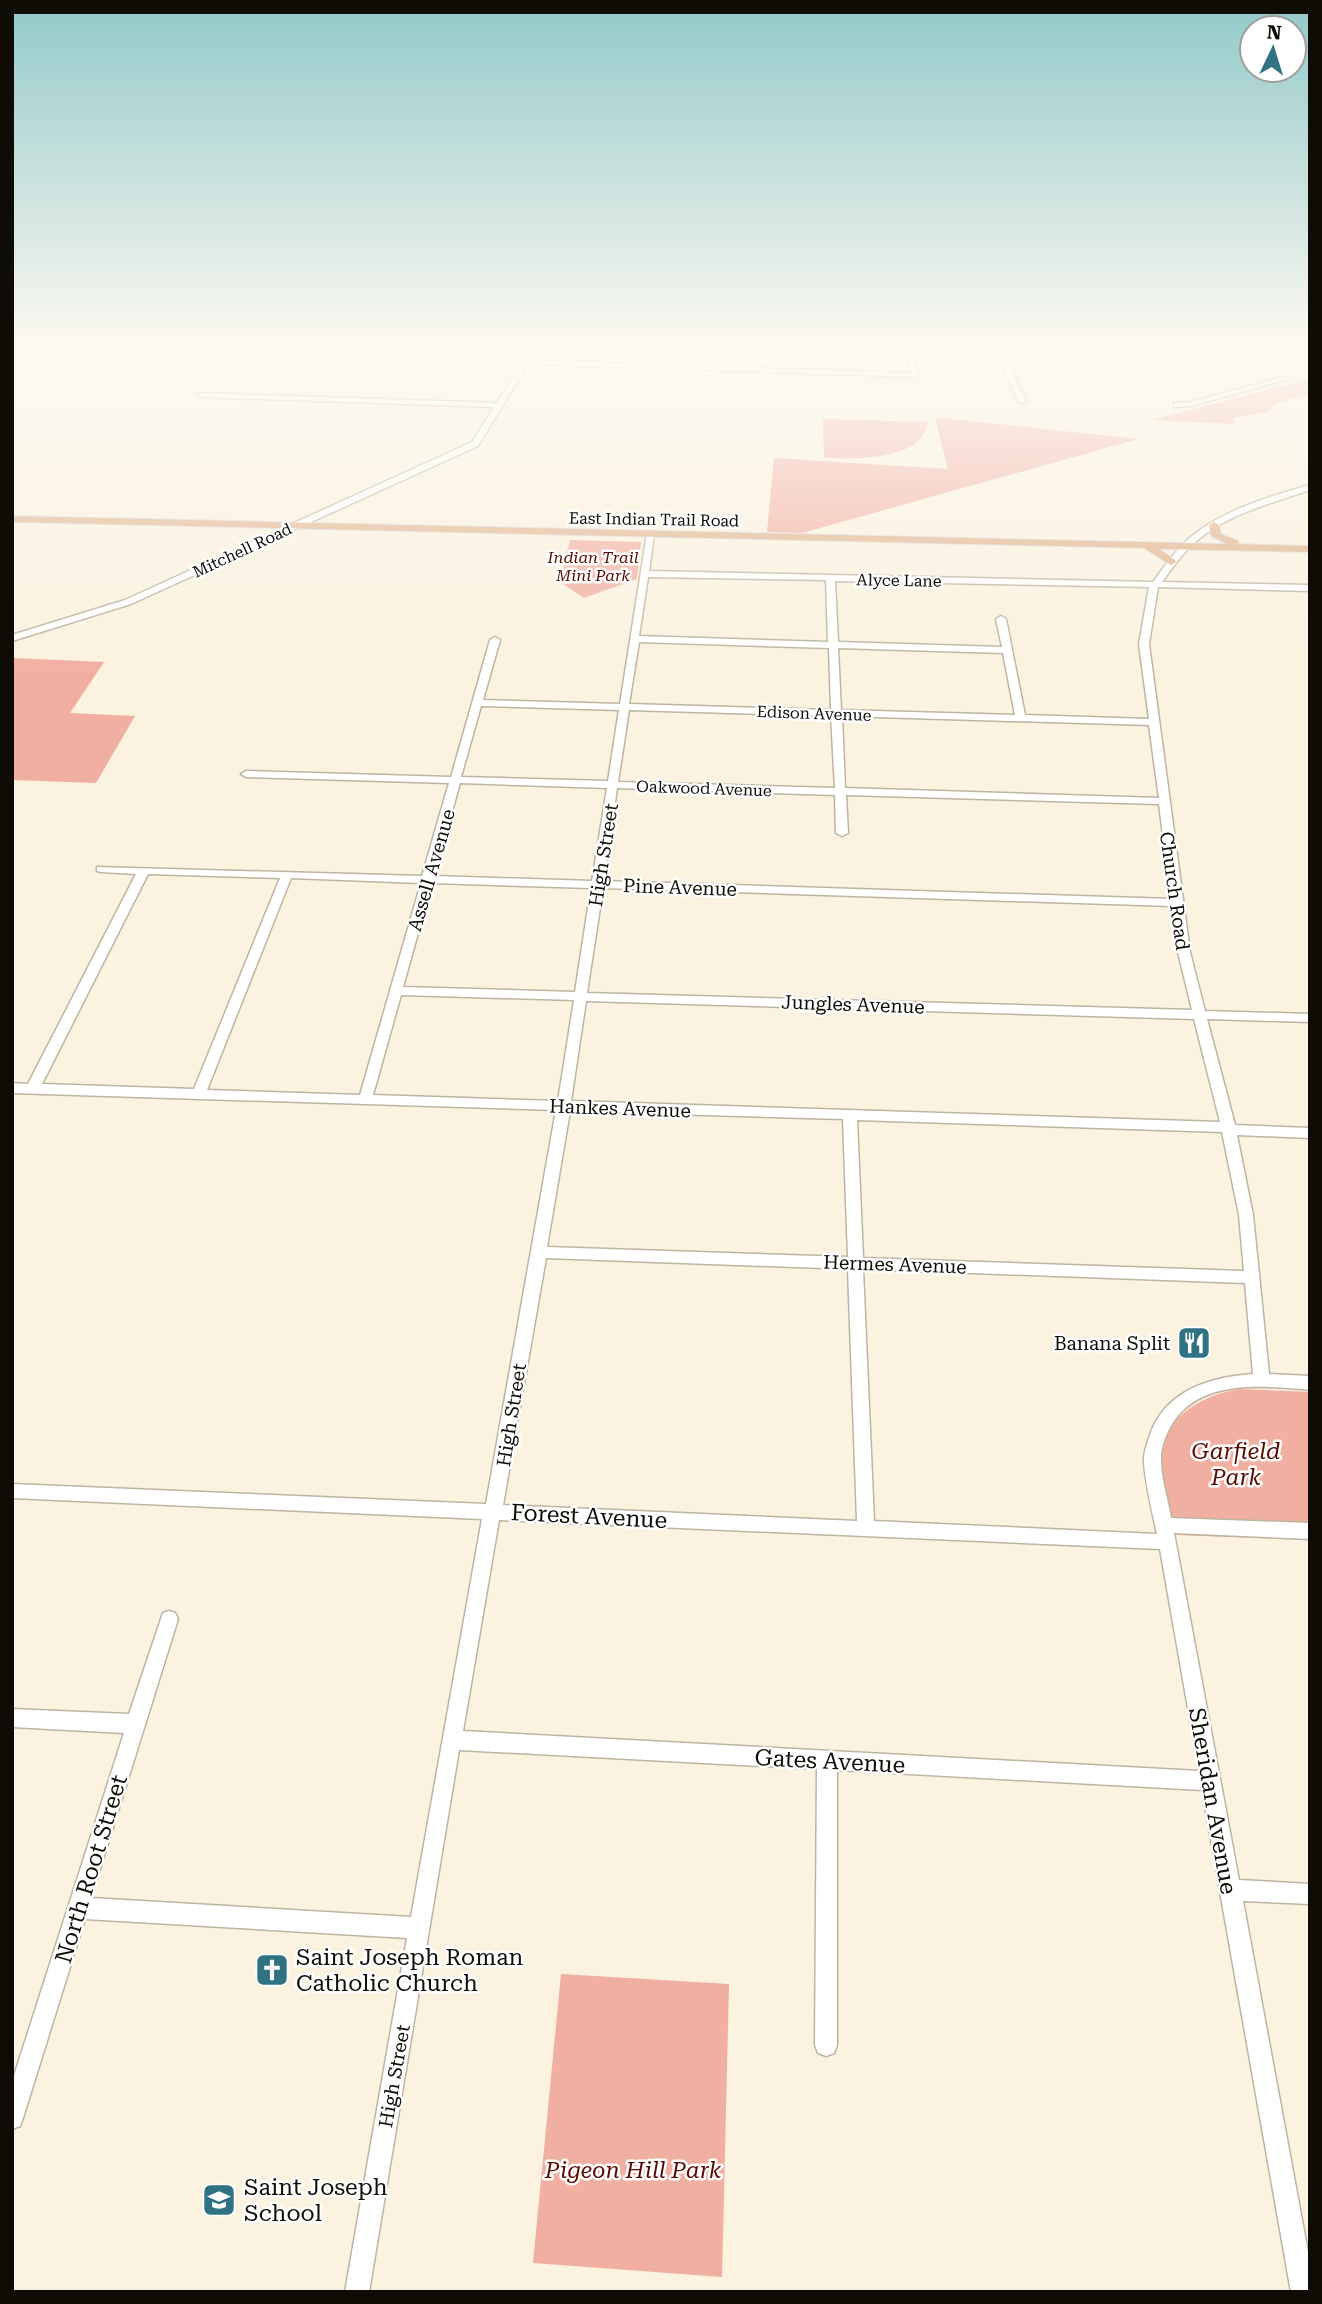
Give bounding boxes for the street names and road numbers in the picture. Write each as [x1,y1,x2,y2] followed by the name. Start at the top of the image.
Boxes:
[569,509,739,530] street label: East Indian Trail Road
[190,519,295,582] street label: Mitchell Road
[856,570,942,591] street label: Alyce Lane
[756,702,872,725] street label: Edison Avenue
[636,777,772,800] street label: Oakwood Avenue
[584,802,623,908] street label: High Street
[403,806,460,934] street label: Assell Avenue
[1155,830,1194,952] street label: Church Road
[623,874,737,901] street label: Pine Avenue
[781,991,925,1018] street label: Jungles Avenue
[549,1095,691,1122] street label: Hankes Avenue
[823,1251,967,1278] street label: Hermes Avenue
[492,1362,531,1468] street label: High Street
[510,1499,668,1534] street label: Forest Avenue
[1183,1706,1242,1896] street label: Sheridan Avenue
[754,1744,906,1779] street label: Gates Avenue
[50,1771,133,1967] street label: North Root Street
[374,2023,415,2129] street label: High Street

